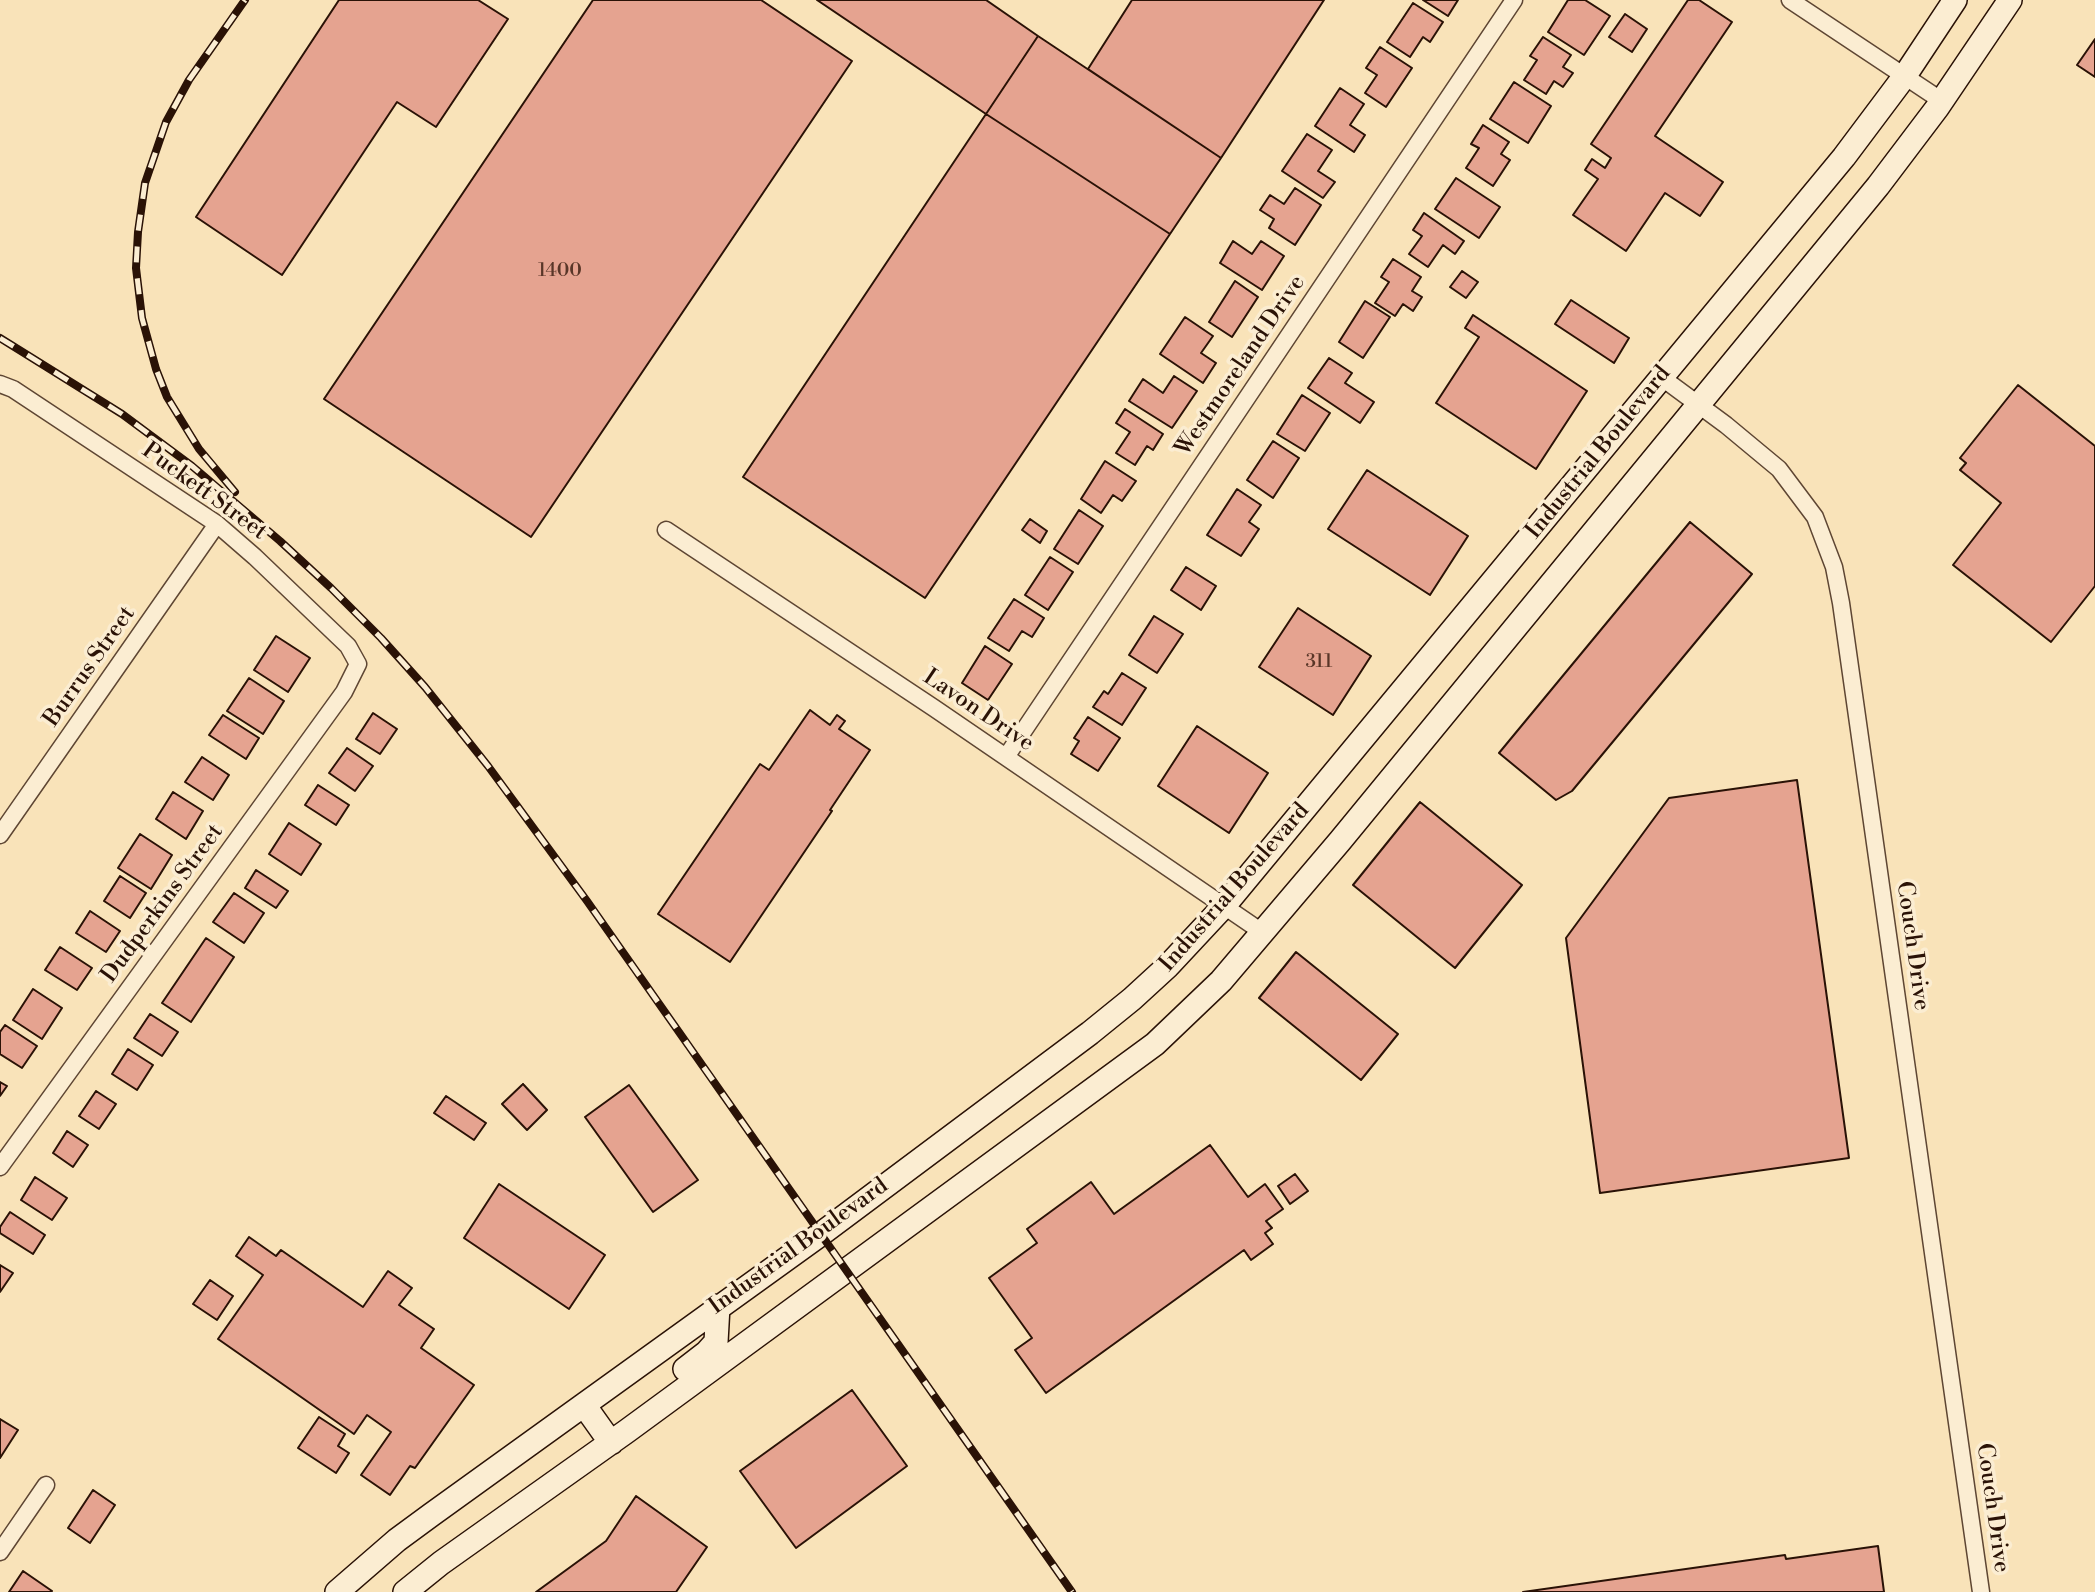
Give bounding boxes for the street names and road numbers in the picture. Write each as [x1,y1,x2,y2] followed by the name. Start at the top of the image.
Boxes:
[1170,270,1312,462] street label: Westmoreland Drive
[1521,361,1677,545] street label: Industrial Boulevard
[136,437,272,547] street label: Puckett Street
[38,601,142,733] street label: Burrus Street
[917,664,1039,758] street label: Lavon Drive
[1154,798,1316,978] street label: Industrial Boulevard
[96,819,230,989] street label: Dudperkins Street
[1889,880,1935,1012] street label: Couch Drive
[704,1173,894,1321] street label: Industrial Boulevard
[1969,1442,2015,1574] street label: Couch Drive

